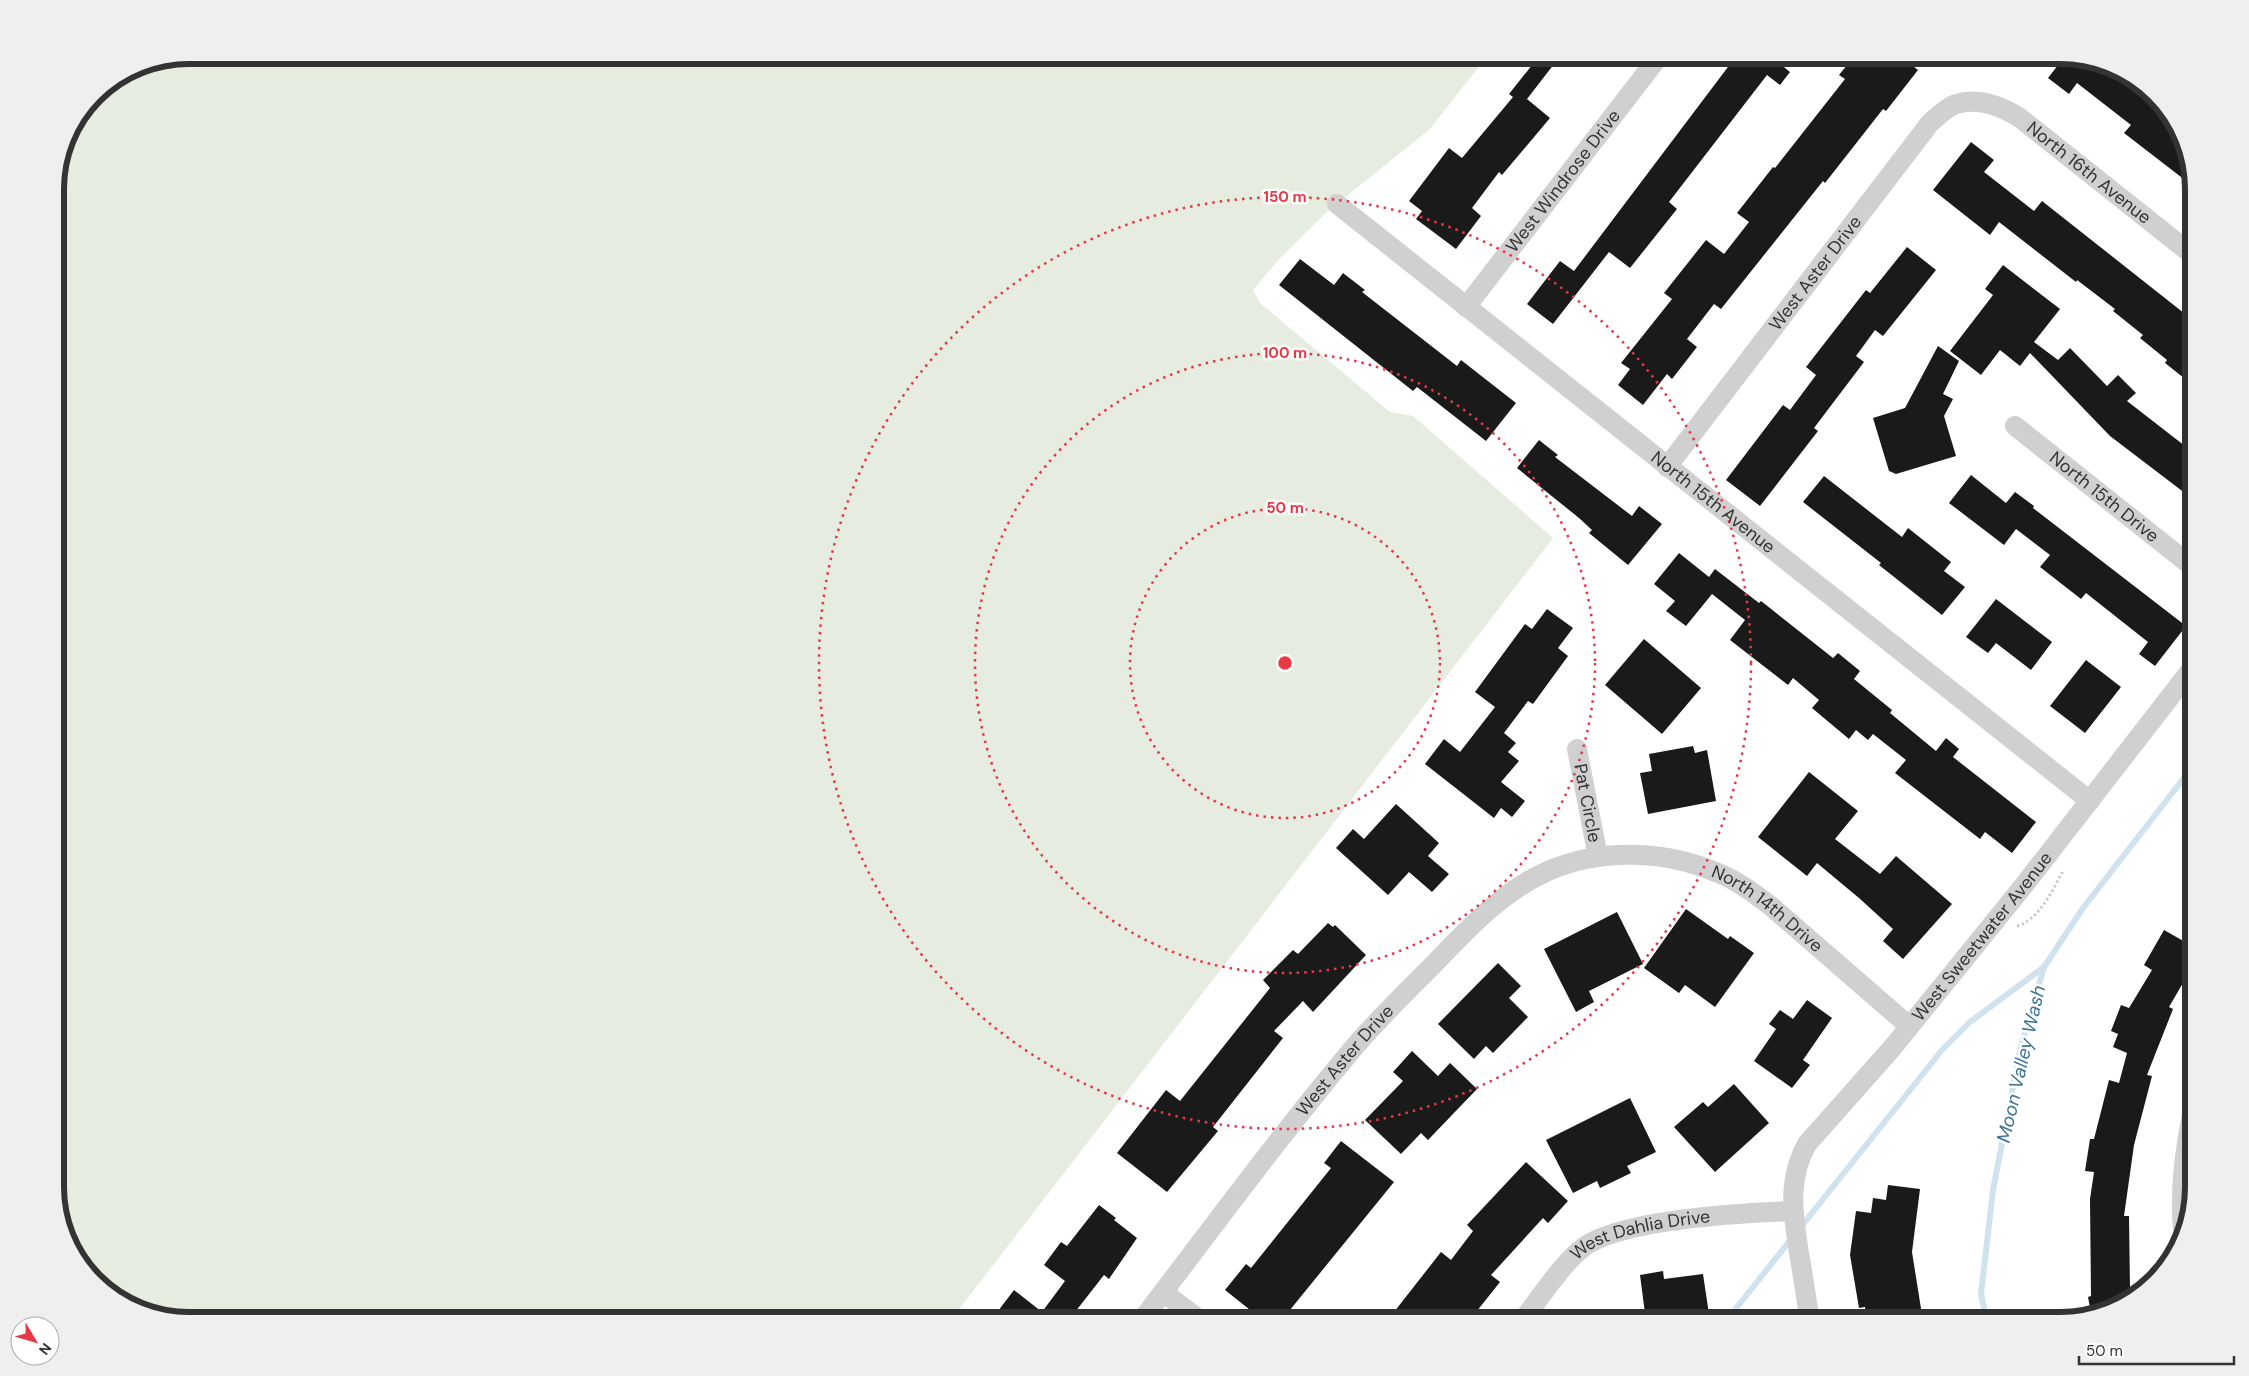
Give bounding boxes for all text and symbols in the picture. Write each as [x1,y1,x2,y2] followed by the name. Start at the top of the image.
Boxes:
[1500,105,1626,257] street label: West Windrose Drive
[2022,116,2156,229] street label: North 16th Avenue
[1264,187,1307,207] text: 150 m
[1763,211,1867,336] street label: West Aster Drive
[1263,343,1307,363] text: 100 m
[1646,446,1780,559] street label: North 15th Avenue
[2045,446,2164,548] street label: North 15th Drive
[1266,498,1304,518] text: 50 m
[1276,654,1294,672] centre of rings
[1568,762,1607,844] street label: Pat Circle
[1907,847,2058,1026] street label: West Sweetwater Avenue
[1708,860,1828,958] street label: North 14th Drive
[1991,983,2051,1145] water label: Moon Valley Wash
[1291,999,1399,1121] street label: West Aster Drive
[1565,1204,1711,1265] street label: West Dahlia Drive
[10,1316,60,1366] north arrow
[2079,1334,2234,1366] scale bar
[35,1339,55,1359] text: N
[2086,1341,2123,1361] text: 50 m

